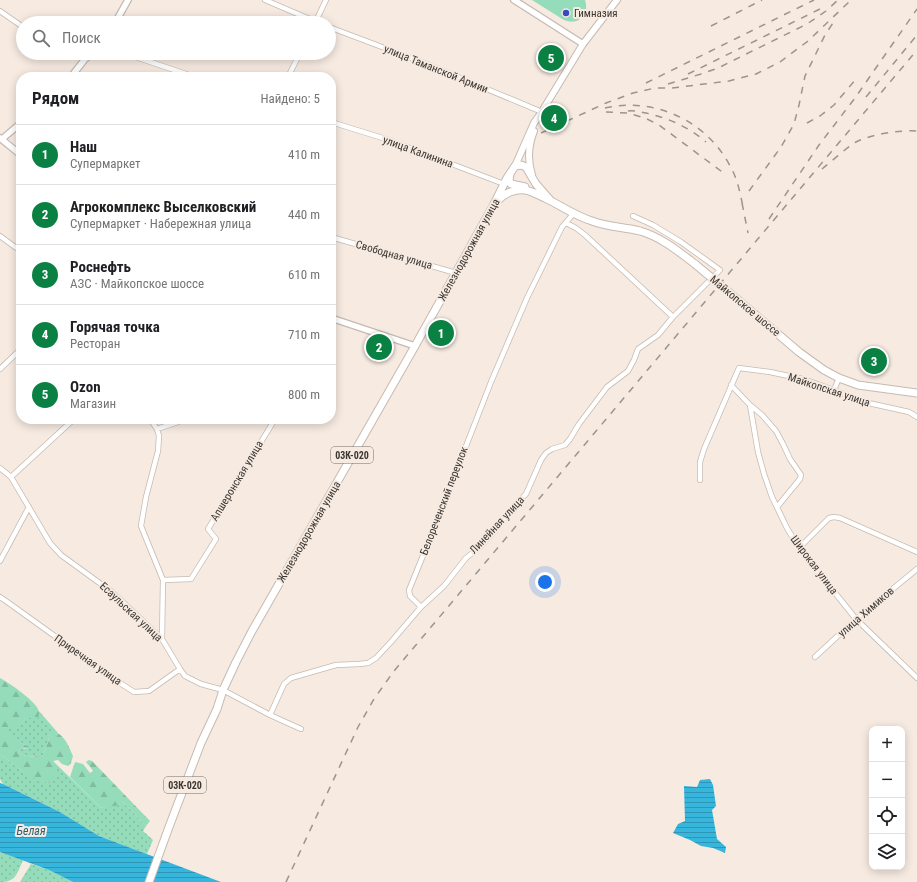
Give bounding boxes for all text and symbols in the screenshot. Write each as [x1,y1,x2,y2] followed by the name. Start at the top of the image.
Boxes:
[574,7,618,20] place label: Гимназия
[561,8,571,18] marker: Гимназия
[16,16,336,60] search box
[30,27,52,49] icon: search
[62,29,101,47] text: Поиск
[382,42,490,96] street label: улица Таманской Армии
[538,43,564,73] pin: 5
[32,88,79,108] text: Рядом
[260,91,320,106] text: Найдено: 5
[541,103,567,133] pin: 4
[381,133,455,171] street label: улица Калинина
[70,138,97,156] text: Наш
[42,147,48,162] text: 1
[288,147,320,162] text: 410 m
[70,156,141,171] text: Супермаркет
[435,197,503,303] street label: Железнодорожная улица
[70,198,256,216] text: Агрокомплекс Выселковский
[42,207,48,222] text: 2
[288,207,320,222] text: 440 m
[70,216,251,231] text: Супермаркет · Набережная улица
[354,238,434,272] street label: Свободная улица
[70,258,131,276] text: Роснефть
[42,267,48,282] text: 3
[288,267,320,282] text: 610 m
[707,273,783,339] street label: Майкопское шоссе
[70,276,204,291] text: АЗС · Майкопское шоссе
[70,318,160,336] text: Горячая точка
[428,318,454,348] pin: 1
[42,327,48,342] text: 4
[288,327,320,342] text: 710 m
[366,332,392,362] pin: 2
[70,336,120,351] text: Ресторан
[861,346,887,376] pin: 3
[786,371,872,409] street label: Майкопская улица
[70,378,101,396] text: Ozon
[42,387,48,402] text: 5
[288,387,320,402] text: 800 m
[70,396,116,411] text: Магазин
[208,438,266,524] street label: Апшеронская улица
[417,444,471,557] street label: Белореченский переулок
[331,447,373,463] road number: 03К-020
[275,479,343,585] street label: Железнодорожная улица
[467,493,527,557] street label: Линейная улица
[788,533,840,597] street label: Широкая улица
[535,572,555,592] your location
[97,580,165,644] street label: Есаульская улица
[835,584,897,640] street label: улица Химиков
[52,632,124,688] street label: Приречная улица
[869,726,905,870] map controls
[869,726,905,762] button: +
[869,762,905,798] button: −
[164,777,206,793] road number: 03К-020
[869,798,905,834] button: locate
[16,824,46,838] water label: Белая
[869,834,905,870] button: layers

